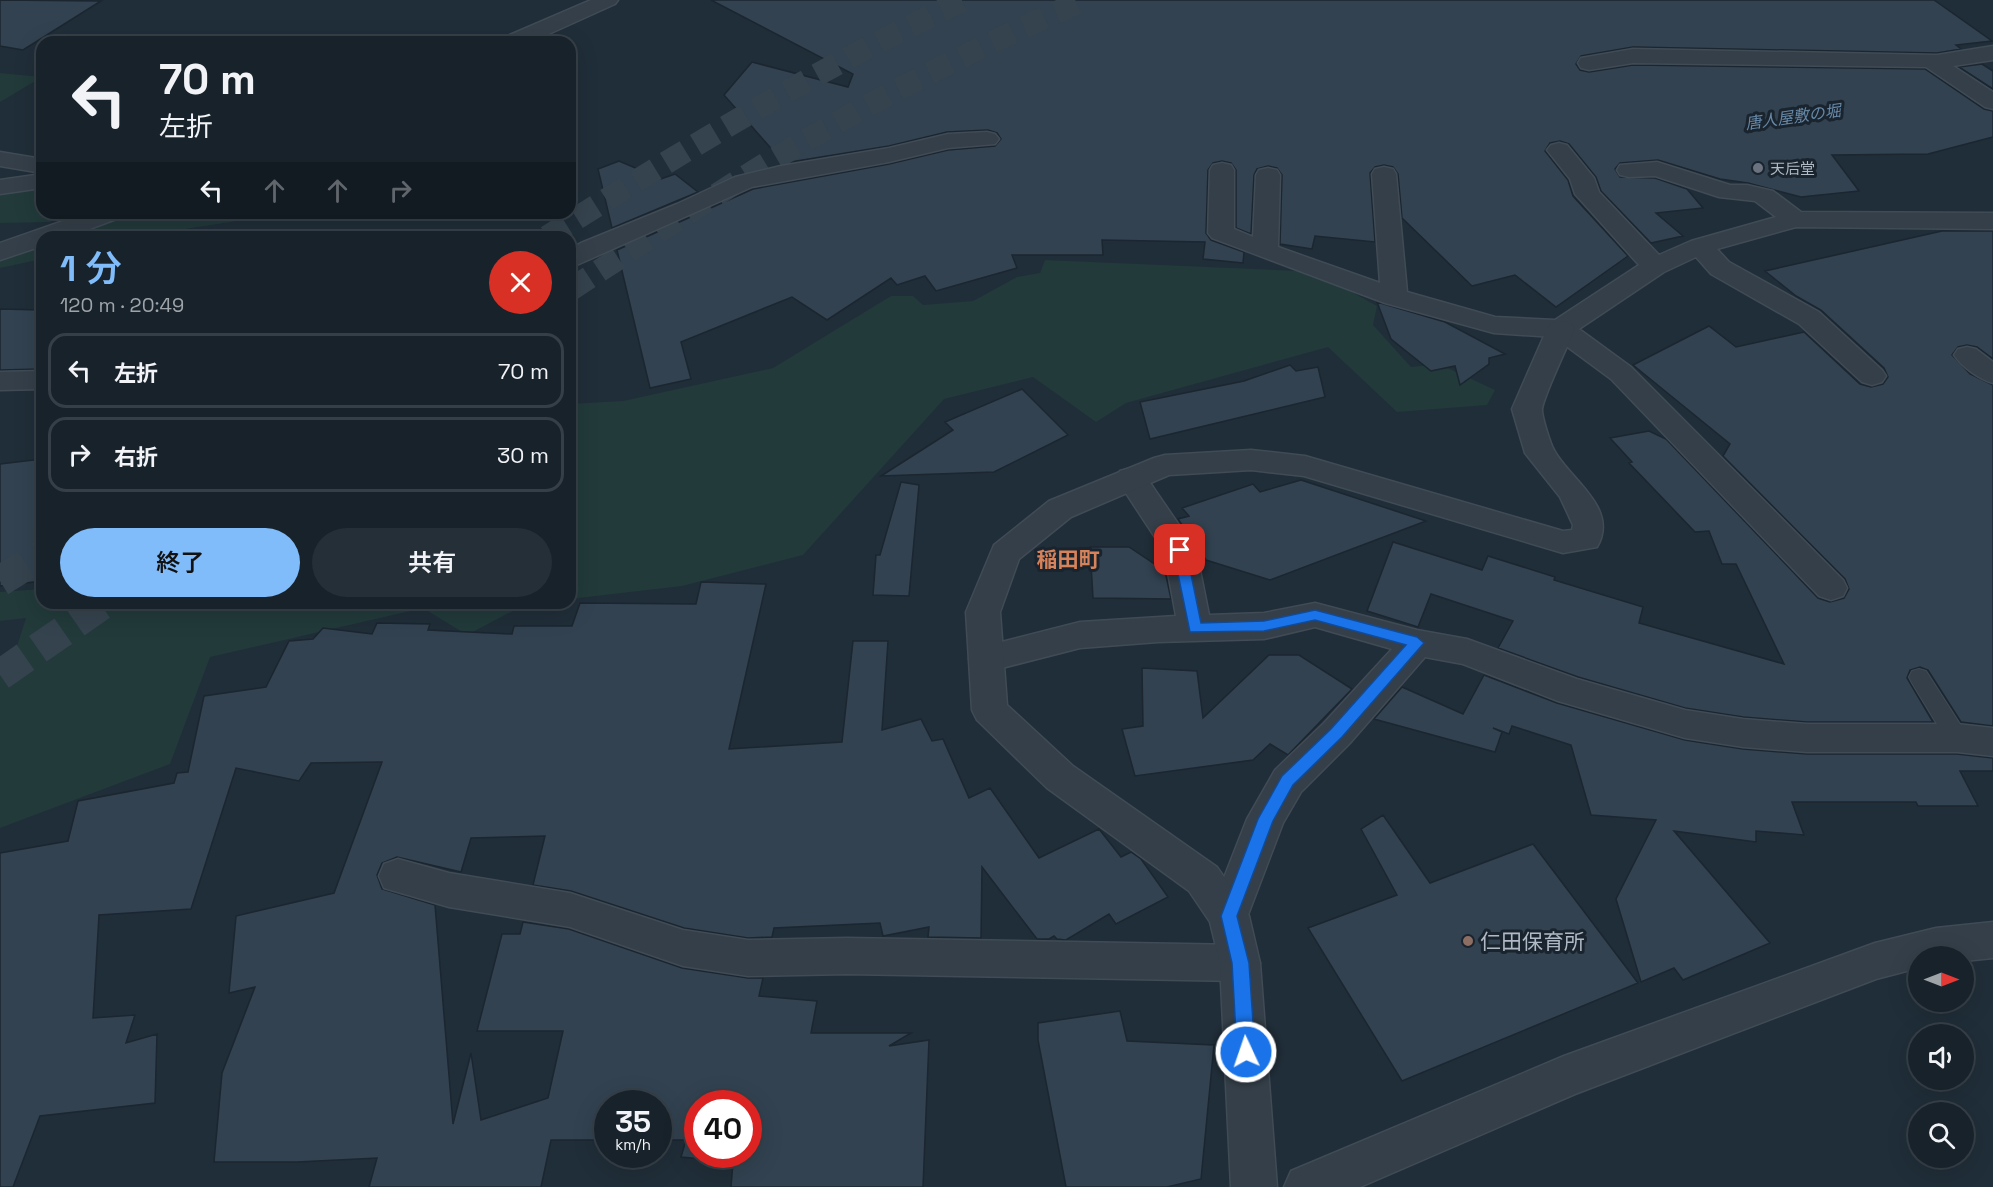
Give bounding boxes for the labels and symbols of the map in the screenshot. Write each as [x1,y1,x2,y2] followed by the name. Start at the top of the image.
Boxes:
[1744,100,1845,134] water label: 唐人屋敷の堀
[1770,159,1815,178] place label: 天后堂
[1751,161,1765,175] marker: 天后堂
[1154,524,1205,575] pin
[1037,546,1100,573] district label: 稲田町
[1480,928,1585,955] place label: 仁田保育所
[1461,934,1475,948] marker: 仁田保育所
[1908,946,1974,1012] north arrow
[1214,1020,1278,1084] position arrow
[684,1090,762,1168] speed limit sign: 40

